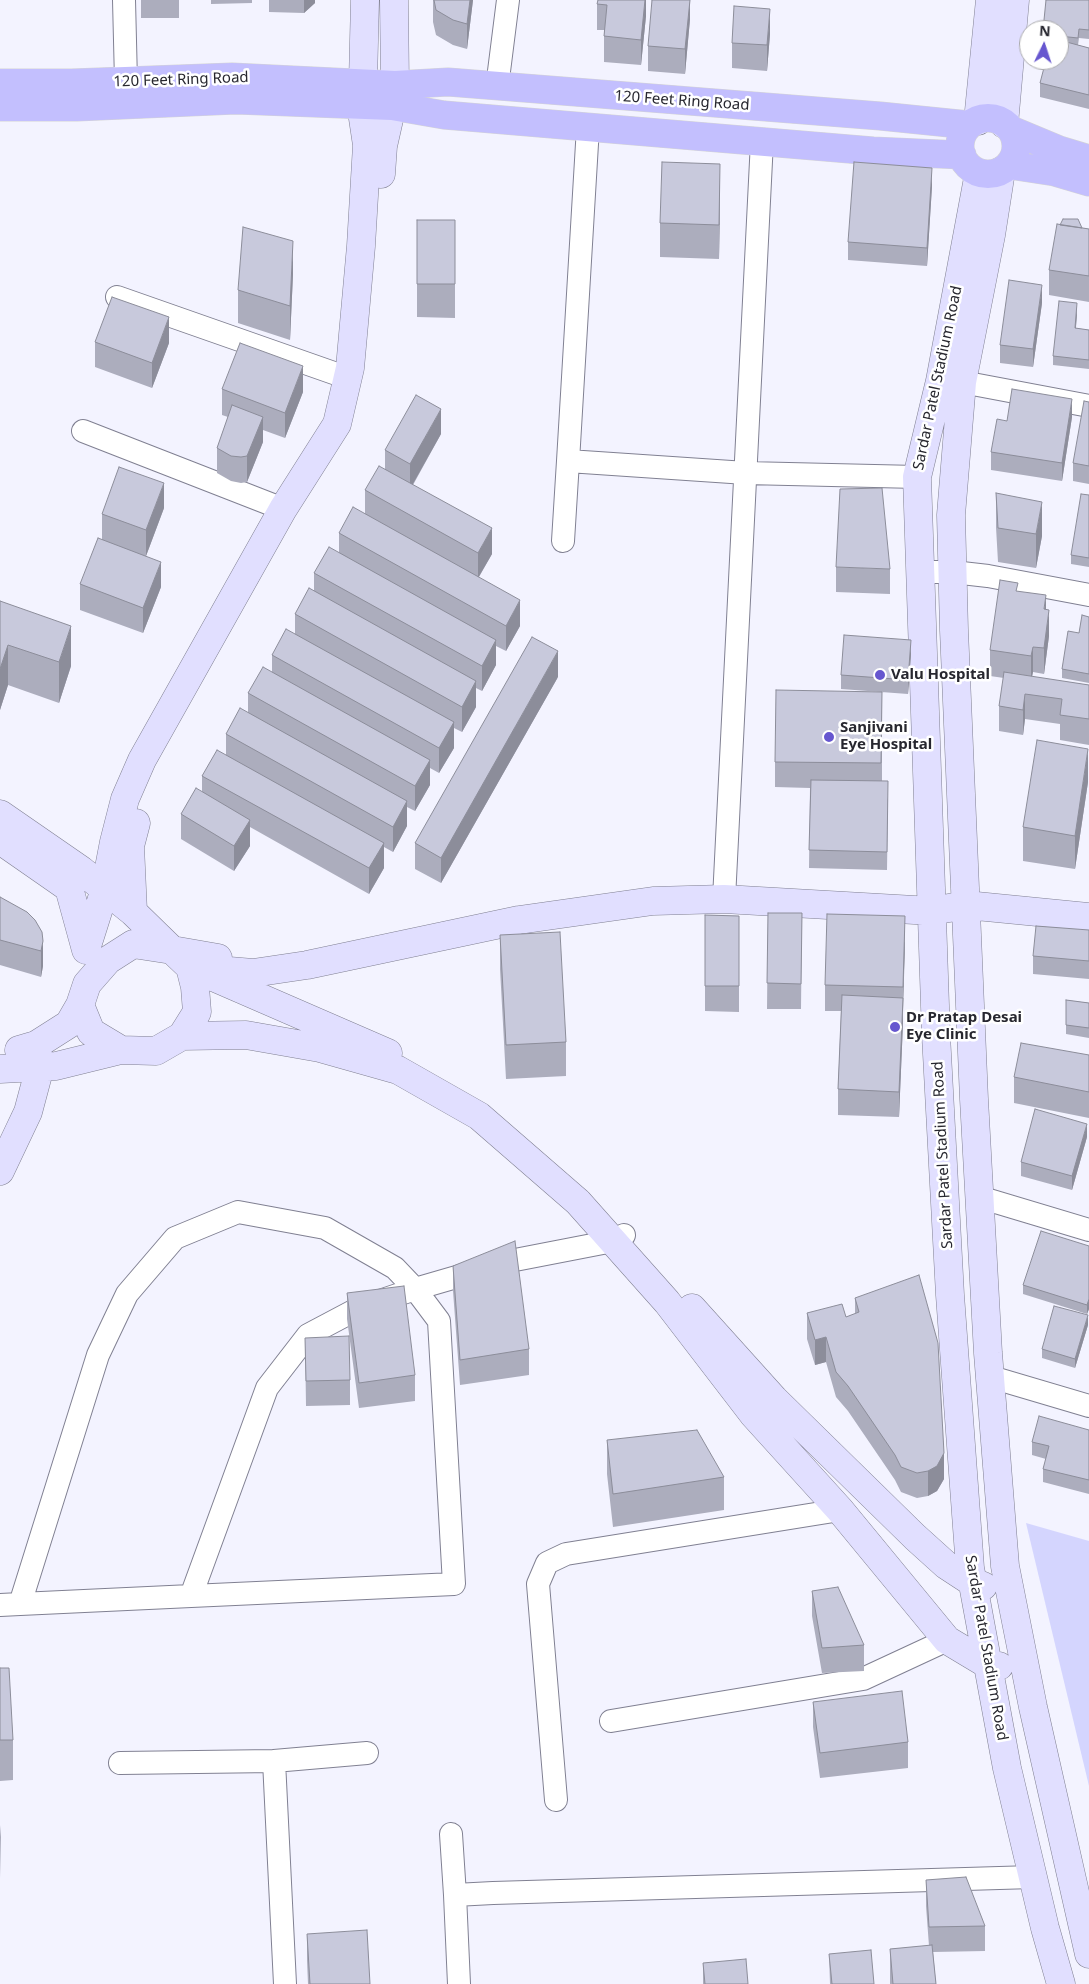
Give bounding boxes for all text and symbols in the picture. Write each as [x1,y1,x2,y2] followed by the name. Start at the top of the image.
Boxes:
[1019,20,1069,70] north arrow
[1039,21,1051,40] text: N
[113,69,249,91] street label: 120 Feet Ring Road
[614,87,750,115] street label: 120 Feet Ring Road
[910,284,966,472] street label: Sardar Patel Stadium Road
[891,666,990,684] place label: Valu Hospital
[873,668,887,682] marker: Valu Hospital
[840,719,932,754] place label: Sanjivani Eye Hospital
[822,730,836,744] marker: Sanjivani Eye Hospital
[906,1009,1022,1044] place label: Dr Pratap Desai Eye Clinic
[888,1020,902,1034] marker: Dr Pratap Desai Eye Clinic
[929,1061,957,1249] street label: Sardar Patel Stadium Road
[961,1554,1011,1742] street label: Sardar Patel Stadium Road

